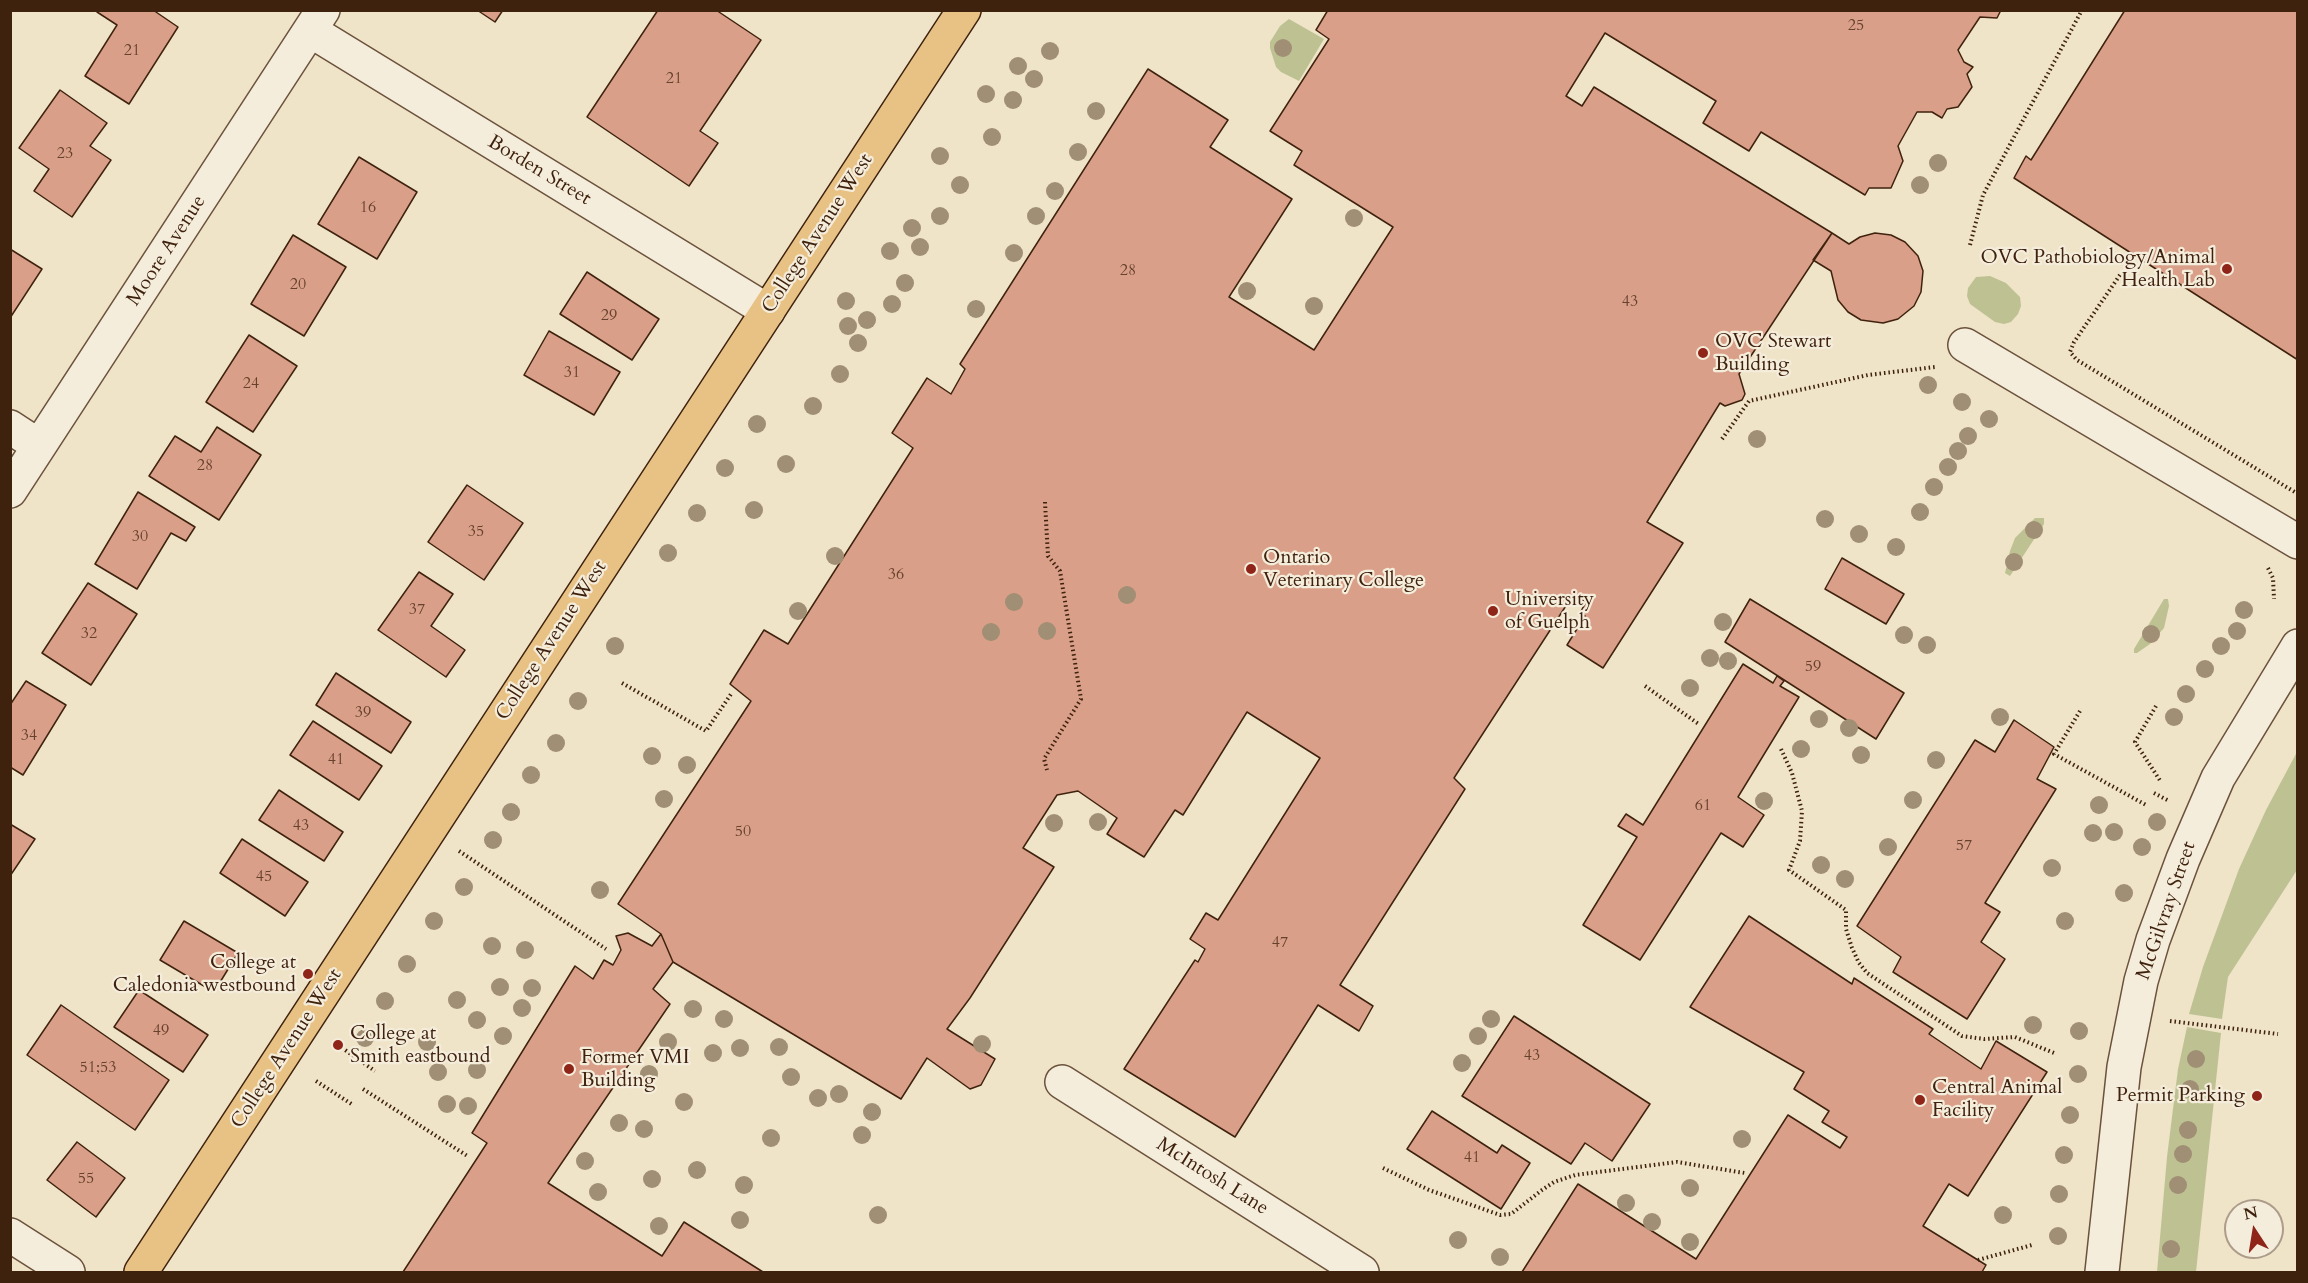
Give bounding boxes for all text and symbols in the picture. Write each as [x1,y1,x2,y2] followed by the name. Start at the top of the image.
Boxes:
[1848,16,1864,36] house number: 25
[124,41,140,61] house number: 21
[666,69,682,89] house number: 21
[483,131,595,211] street label: Borden Street
[57,144,73,164] house number: 23
[757,150,879,318] street label: College Avenue West
[122,191,212,311] street label: Moore Avenue
[360,198,376,218] house number: 16
[1981,246,2215,293] place label: OVC Pathobiology/Animal Health Lab
[1120,261,1136,281] house number: 28
[2220,262,2234,276] marker: OVC Pathobiology/Animal Health Lab
[290,275,306,295] house number: 20
[1622,292,1638,312] house number: 43
[601,306,617,326] house number: 29
[1715,330,1831,377] place label: OVC Stewart Building
[1696,346,1710,360] marker: OVC Stewart Building
[564,363,580,383] house number: 31
[243,374,259,394] house number: 24
[197,456,213,476] house number: 28
[468,522,484,542] house number: 35
[132,527,148,547] house number: 30
[1263,546,1424,593] place label: Ontario Veterinary College
[491,557,613,725] street label: College Avenue West
[1244,562,1258,576] marker: Ontario Veterinary College
[888,565,904,585] house number: 36
[1505,588,1594,635] place label: University of Guelph
[409,600,425,620] house number: 37
[1486,604,1500,618] marker: University of Guelph
[81,624,97,644] house number: 32
[1805,657,1821,677] house number: 59
[355,703,371,723] house number: 39
[21,726,37,746] house number: 34
[328,750,344,770] house number: 41
[1695,796,1711,816] house number: 61
[293,816,309,836] house number: 43
[735,822,751,842] house number: 50
[1956,836,1972,856] house number: 57
[2132,839,2202,983] street label: McGilvray Street
[256,867,272,887] house number: 45
[1272,933,1288,953] house number: 47
[113,951,296,998] place label: College at Caledonia westbound
[226,965,348,1133] street label: College Avenue West
[301,967,315,981] marker: College at Caledonia westbound
[153,1021,169,1041] house number: 49
[350,1022,490,1069] place label: College at Smith eastbound
[331,1038,345,1052] marker: College at Smith eastbound
[581,1046,690,1093] place label: Former VMI Building
[1524,1046,1540,1066] house number: 43
[80,1058,116,1078] house number: 51;53
[562,1062,576,1076] marker: Former VMI Building
[1932,1076,2062,1123] place label: Central Animal Facility
[2116,1084,2245,1108] place label: Permit Parking
[2250,1089,2264,1103] marker: Permit Parking
[1913,1093,1927,1107] marker: Central Animal Facility
[1152,1133,1272,1221] street label: McIntosh Lane
[1464,1148,1480,1168] house number: 41
[78,1169,94,1189] house number: 55
[2224,1199,2284,1259] north arrow
[2242,1201,2260,1226] text: N

